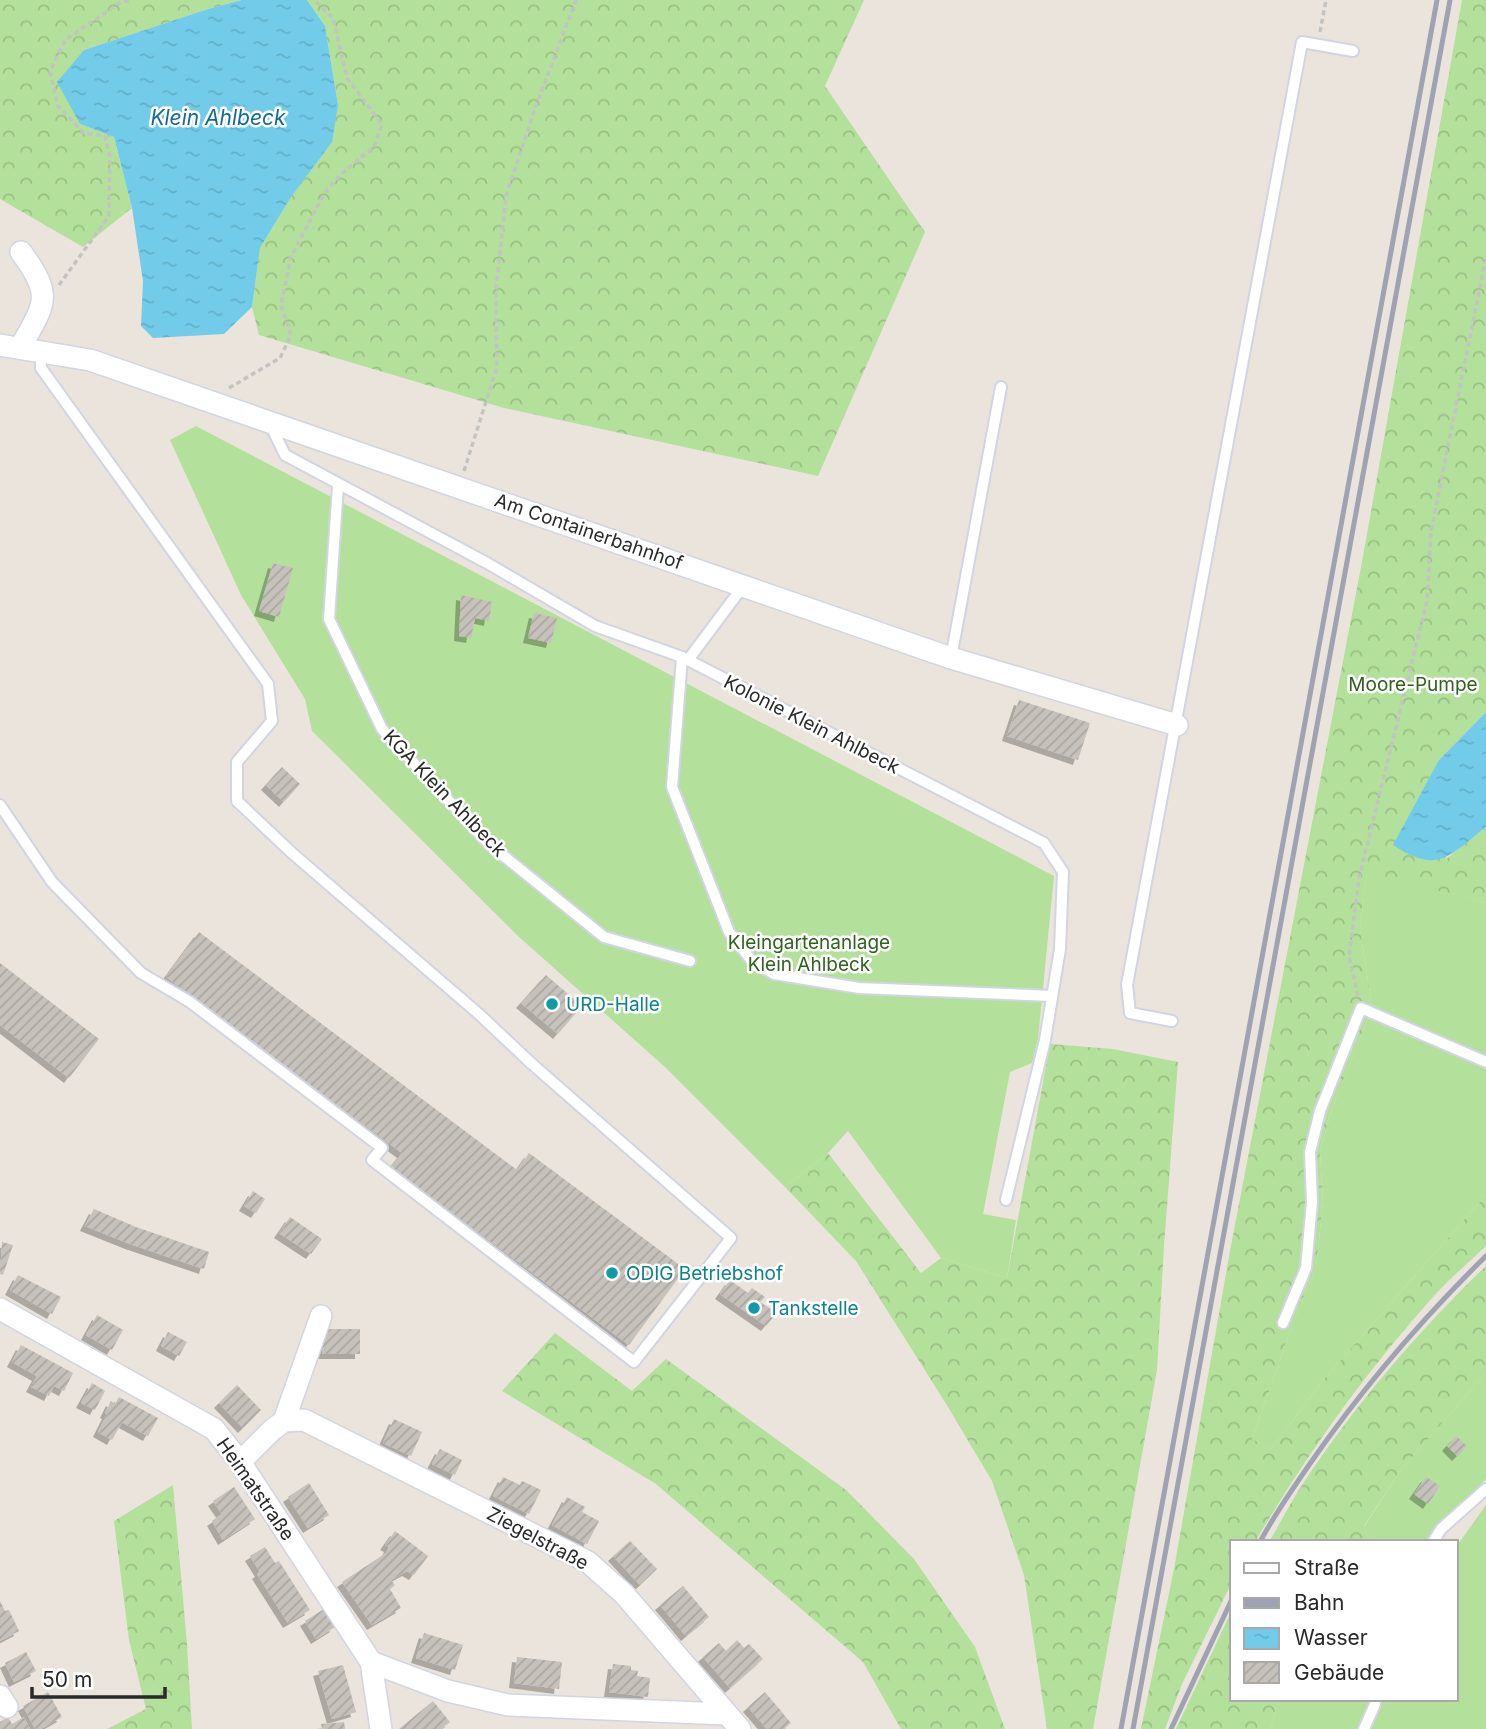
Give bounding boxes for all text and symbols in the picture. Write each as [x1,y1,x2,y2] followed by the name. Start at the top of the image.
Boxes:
[150,105,286,130] water label: Klein Ahlbeck
[492,488,686,575] street label: Am Containerbahnhof
[720,670,904,779] street label: Kolonie Klein Ahlbeck
[1348,673,1478,696] park label: Moore-Pumpe
[378,725,511,862] street label: KGA Klein Ahlbeck
[728,931,890,976] park label: Kleingartenanlage Klein Ahlbeck
[566,993,660,1016] place label: URD-Halle
[544,996,560,1012] marker: URD-Halle
[626,1262,783,1285] place label: ODIG Betriebshof
[604,1265,620,1281] marker: ODIG Betriebshof
[768,1297,859,1320] place label: Tankstelle
[746,1300,762,1316] marker: Tankstelle
[212,1434,299,1545] street label: Heimatstraße
[483,1502,593,1575] street label: Ziegelstraße
[1230,1540,1458,1701] legend
[1294,1555,1359,1580] text: Straße
[1294,1590,1344,1615] text: Bahn
[1294,1625,1368,1650] text: Wasser
[32,1656,164,1700] scale bar
[1294,1660,1384,1685] text: Gebäude
[42,1667,92,1692] text: 50 m

